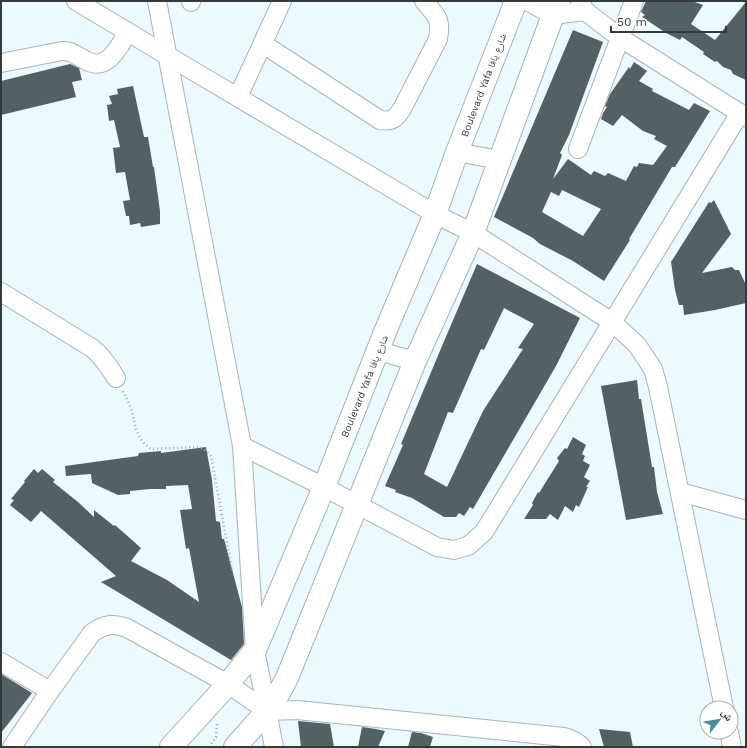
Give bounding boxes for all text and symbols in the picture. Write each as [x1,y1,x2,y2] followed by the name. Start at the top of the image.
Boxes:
[611,8,726,34] scale bar
[617,15,647,29] text: 50 m
[459,32,509,139] street label: Boulevard Yafa شارع يافا
[339,333,391,439] street label: Boulevard Yafa شارع يافا
[699,700,739,740] north arrow
[718,707,736,724] text: ش

